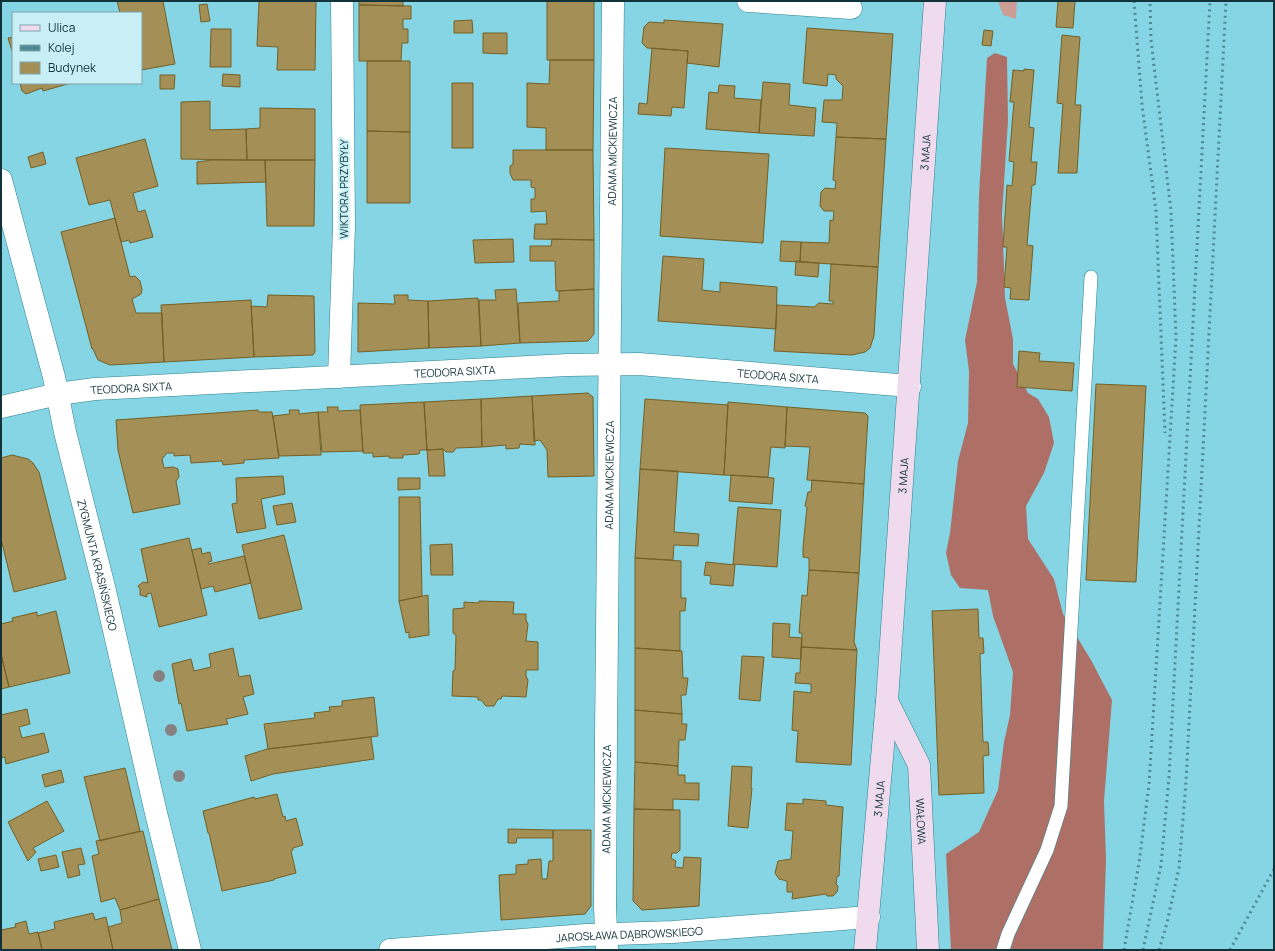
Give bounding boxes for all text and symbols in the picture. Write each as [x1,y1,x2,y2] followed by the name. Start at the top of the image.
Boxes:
[12,12,142,84] legend
[48,19,75,36] text: Ulica
[48,39,75,56] text: Kolej
[48,59,97,76] text: Budynek
[604,96,620,206] street label: ADAMA MICKIEWICZA
[916,134,933,171] street label: 3 MAJA
[336,138,351,239] street label: WIKTORA PRZYBYŁY
[414,361,496,380] street label: TEODORA SIXTA
[737,365,820,386] street label: TEODORA SIXTA
[89,378,172,397] street label: TEODORA SIXTA
[600,420,617,530] street label: ADAMA MICKIEWICZA
[894,457,911,494] street label: 3 MAJA
[75,497,121,632] street label: ZYGMUNTA KRASIŃSKIEGO
[598,744,613,854] street label: ADAMA MICKIEWICZA
[869,780,887,817] street label: 3 MAJA
[913,798,930,845] street label: WAŁOWA
[555,922,704,945] street label: JAROSŁAWA DĄBROWSKIEGO

